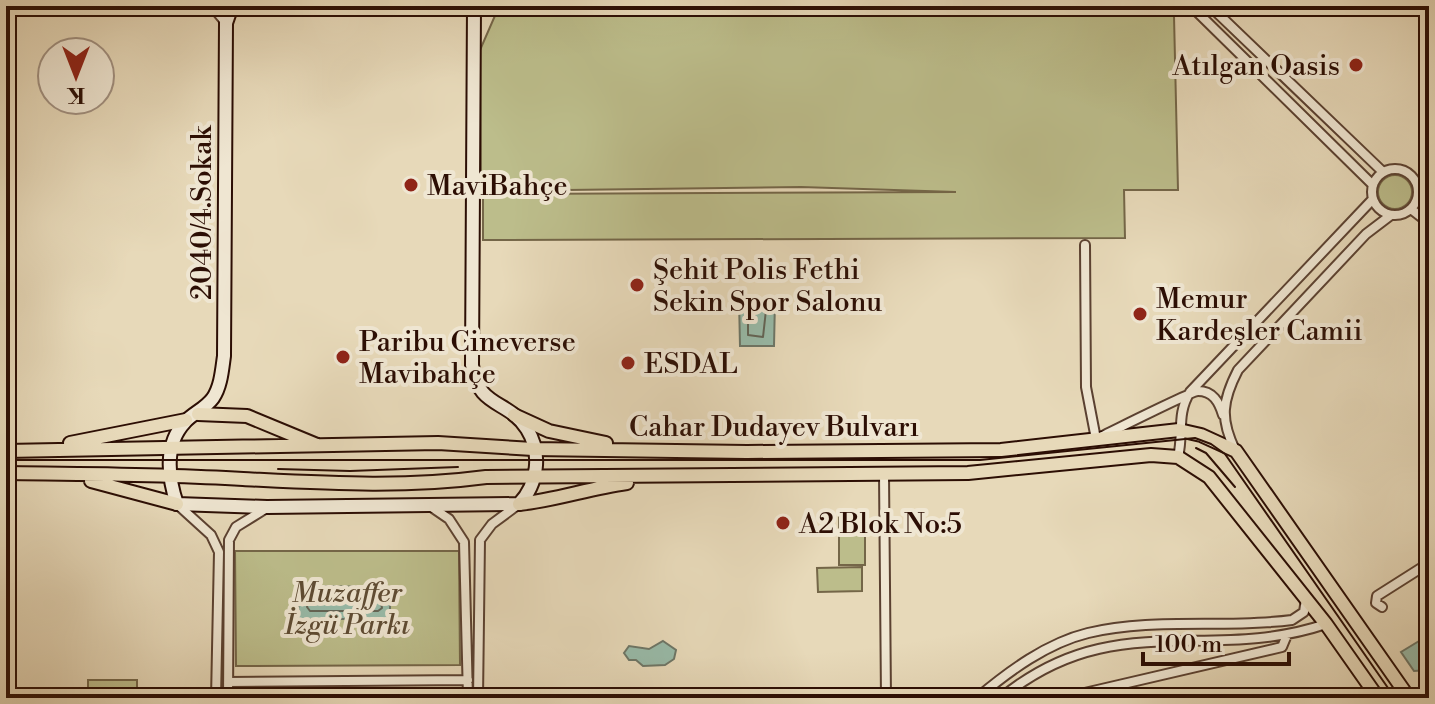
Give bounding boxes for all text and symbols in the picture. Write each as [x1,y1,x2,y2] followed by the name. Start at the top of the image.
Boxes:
[36,36,116,116] north arrow
[1171,49,1340,84] place label: Atılgan Oasis
[1347,56,1365,74] marker: Atılgan Oasis
[66,81,85,108] text: K
[185,125,220,300] street label: 2040/4.Sokak
[427,169,568,204] place label: MaviBahçe
[402,176,420,194] marker: MaviBahçe
[653,253,882,320] place label: Şehit Polis Fethi Sekin Spor Salonu
[628,276,646,294] marker: Şehit Polis Fethi Sekin Spor Salonu
[1156,282,1363,349] place label: Memur Kardeşler Camii
[1131,305,1149,323] marker: Memur Kardeşler Camii
[359,325,576,392] place label: Paribu Cineverse Mavibahçe
[644,347,738,382] place label: ESDAL
[334,348,352,366] marker: Paribu Cineverse Mavibahçe
[619,354,637,372] marker: ESDAL
[629,410,919,445] street label: Cahar Dudayev Bulvarı
[798,507,962,542] place label: A2 Blok No:5
[774,514,792,532] marker: A2 Blok No:5
[283,576,410,643] park label: Muzaffer İzgü Parkı
[1143,616,1289,666] scale bar
[1155,630,1222,660] text: 100 m

